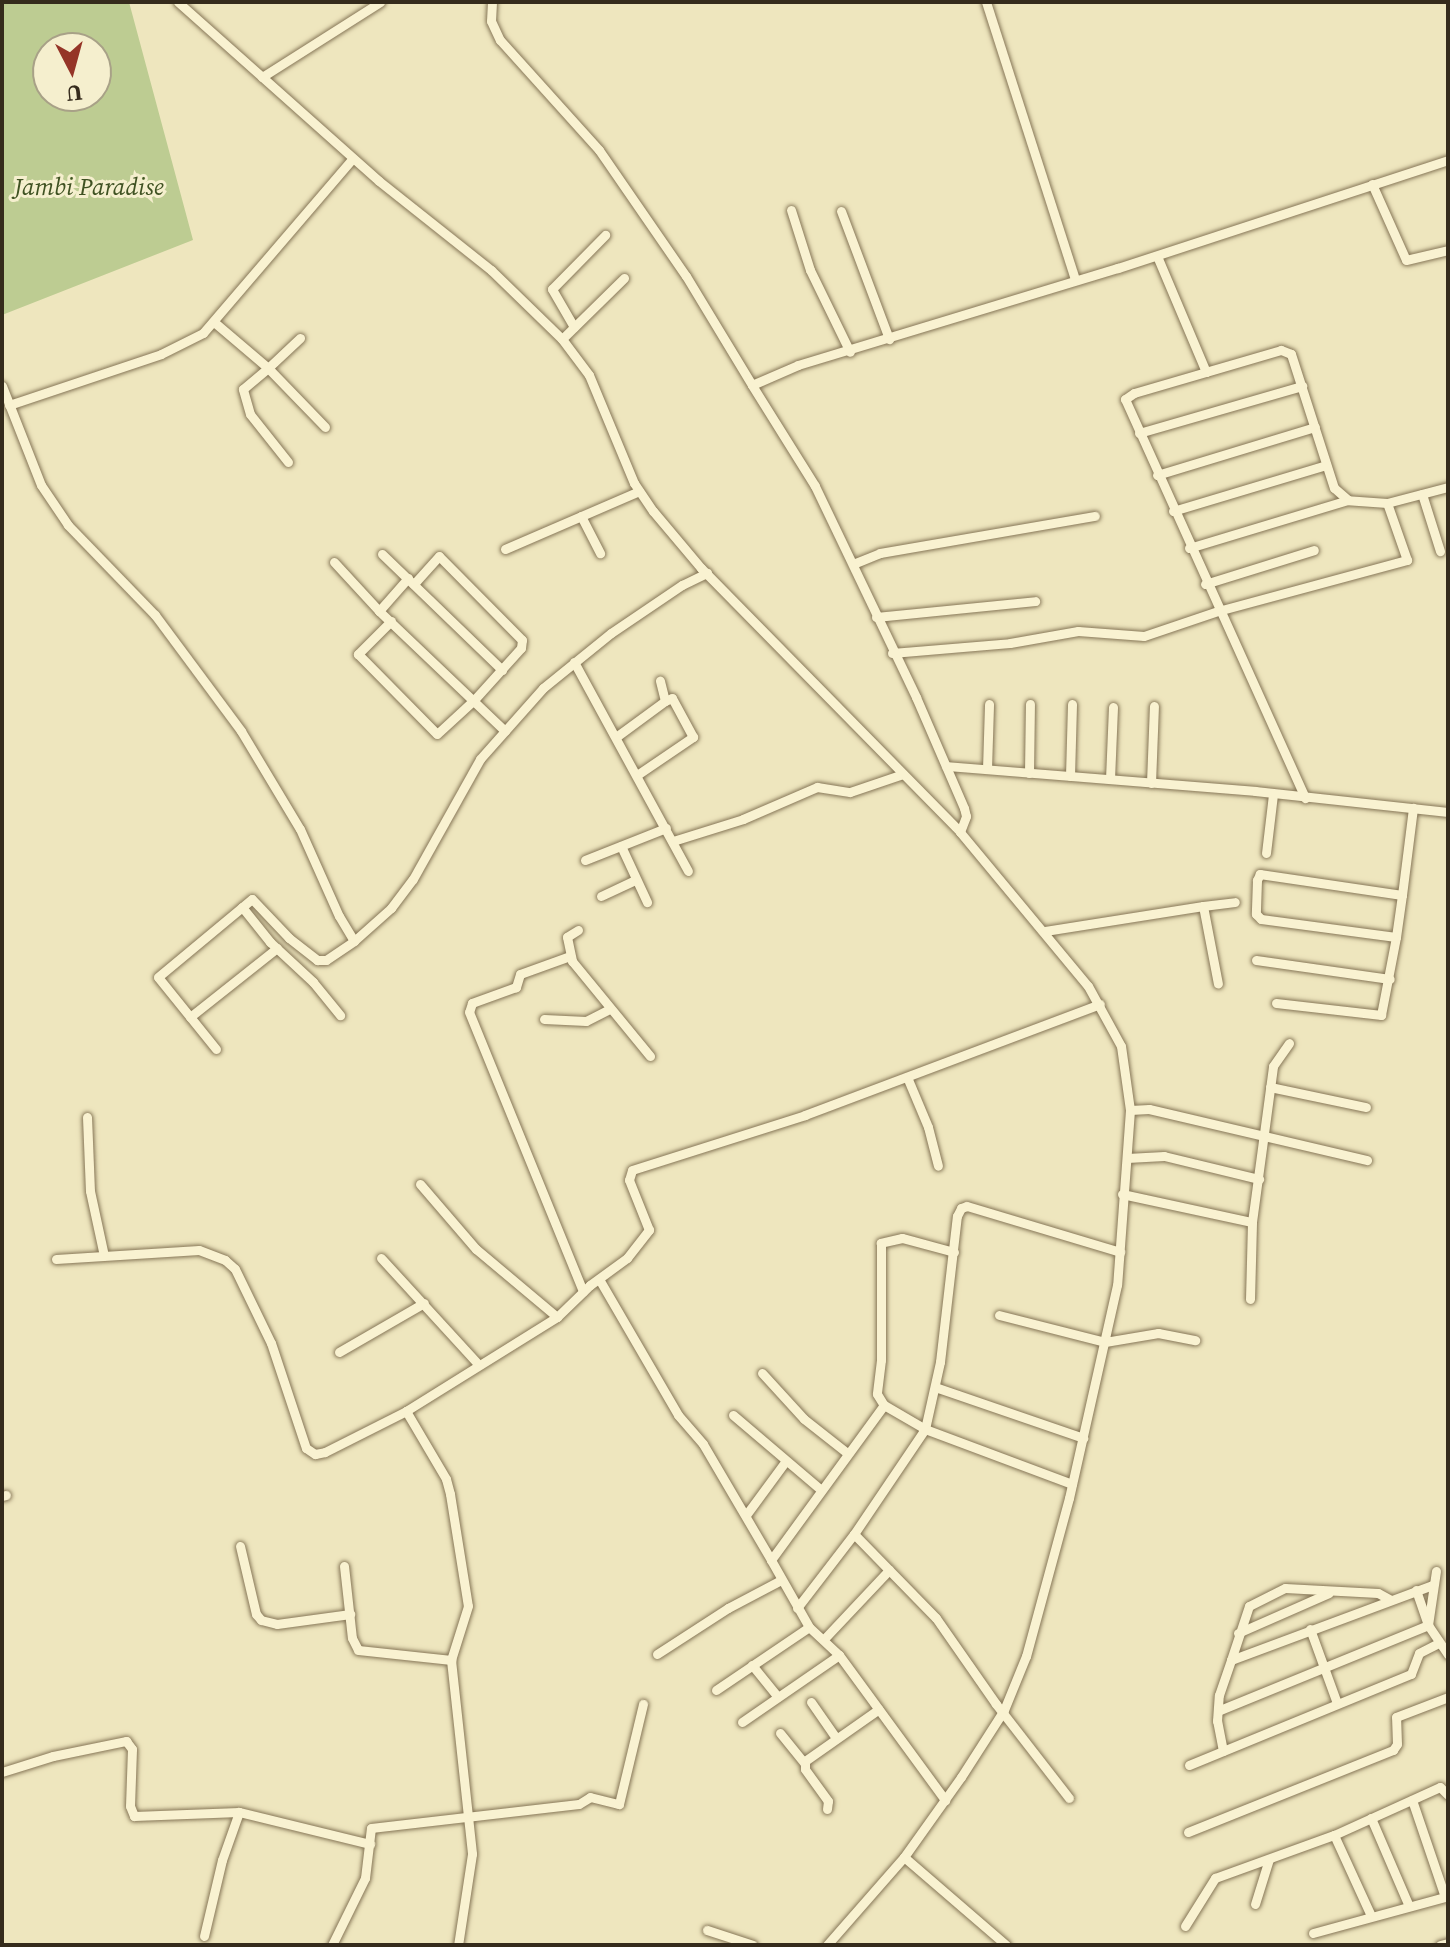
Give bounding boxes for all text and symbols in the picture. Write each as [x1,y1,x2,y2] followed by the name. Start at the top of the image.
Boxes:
[32,32,112,112] north arrow
[65,78,84,110] text: U
[14,173,164,201] park label: Jambi Paradise

